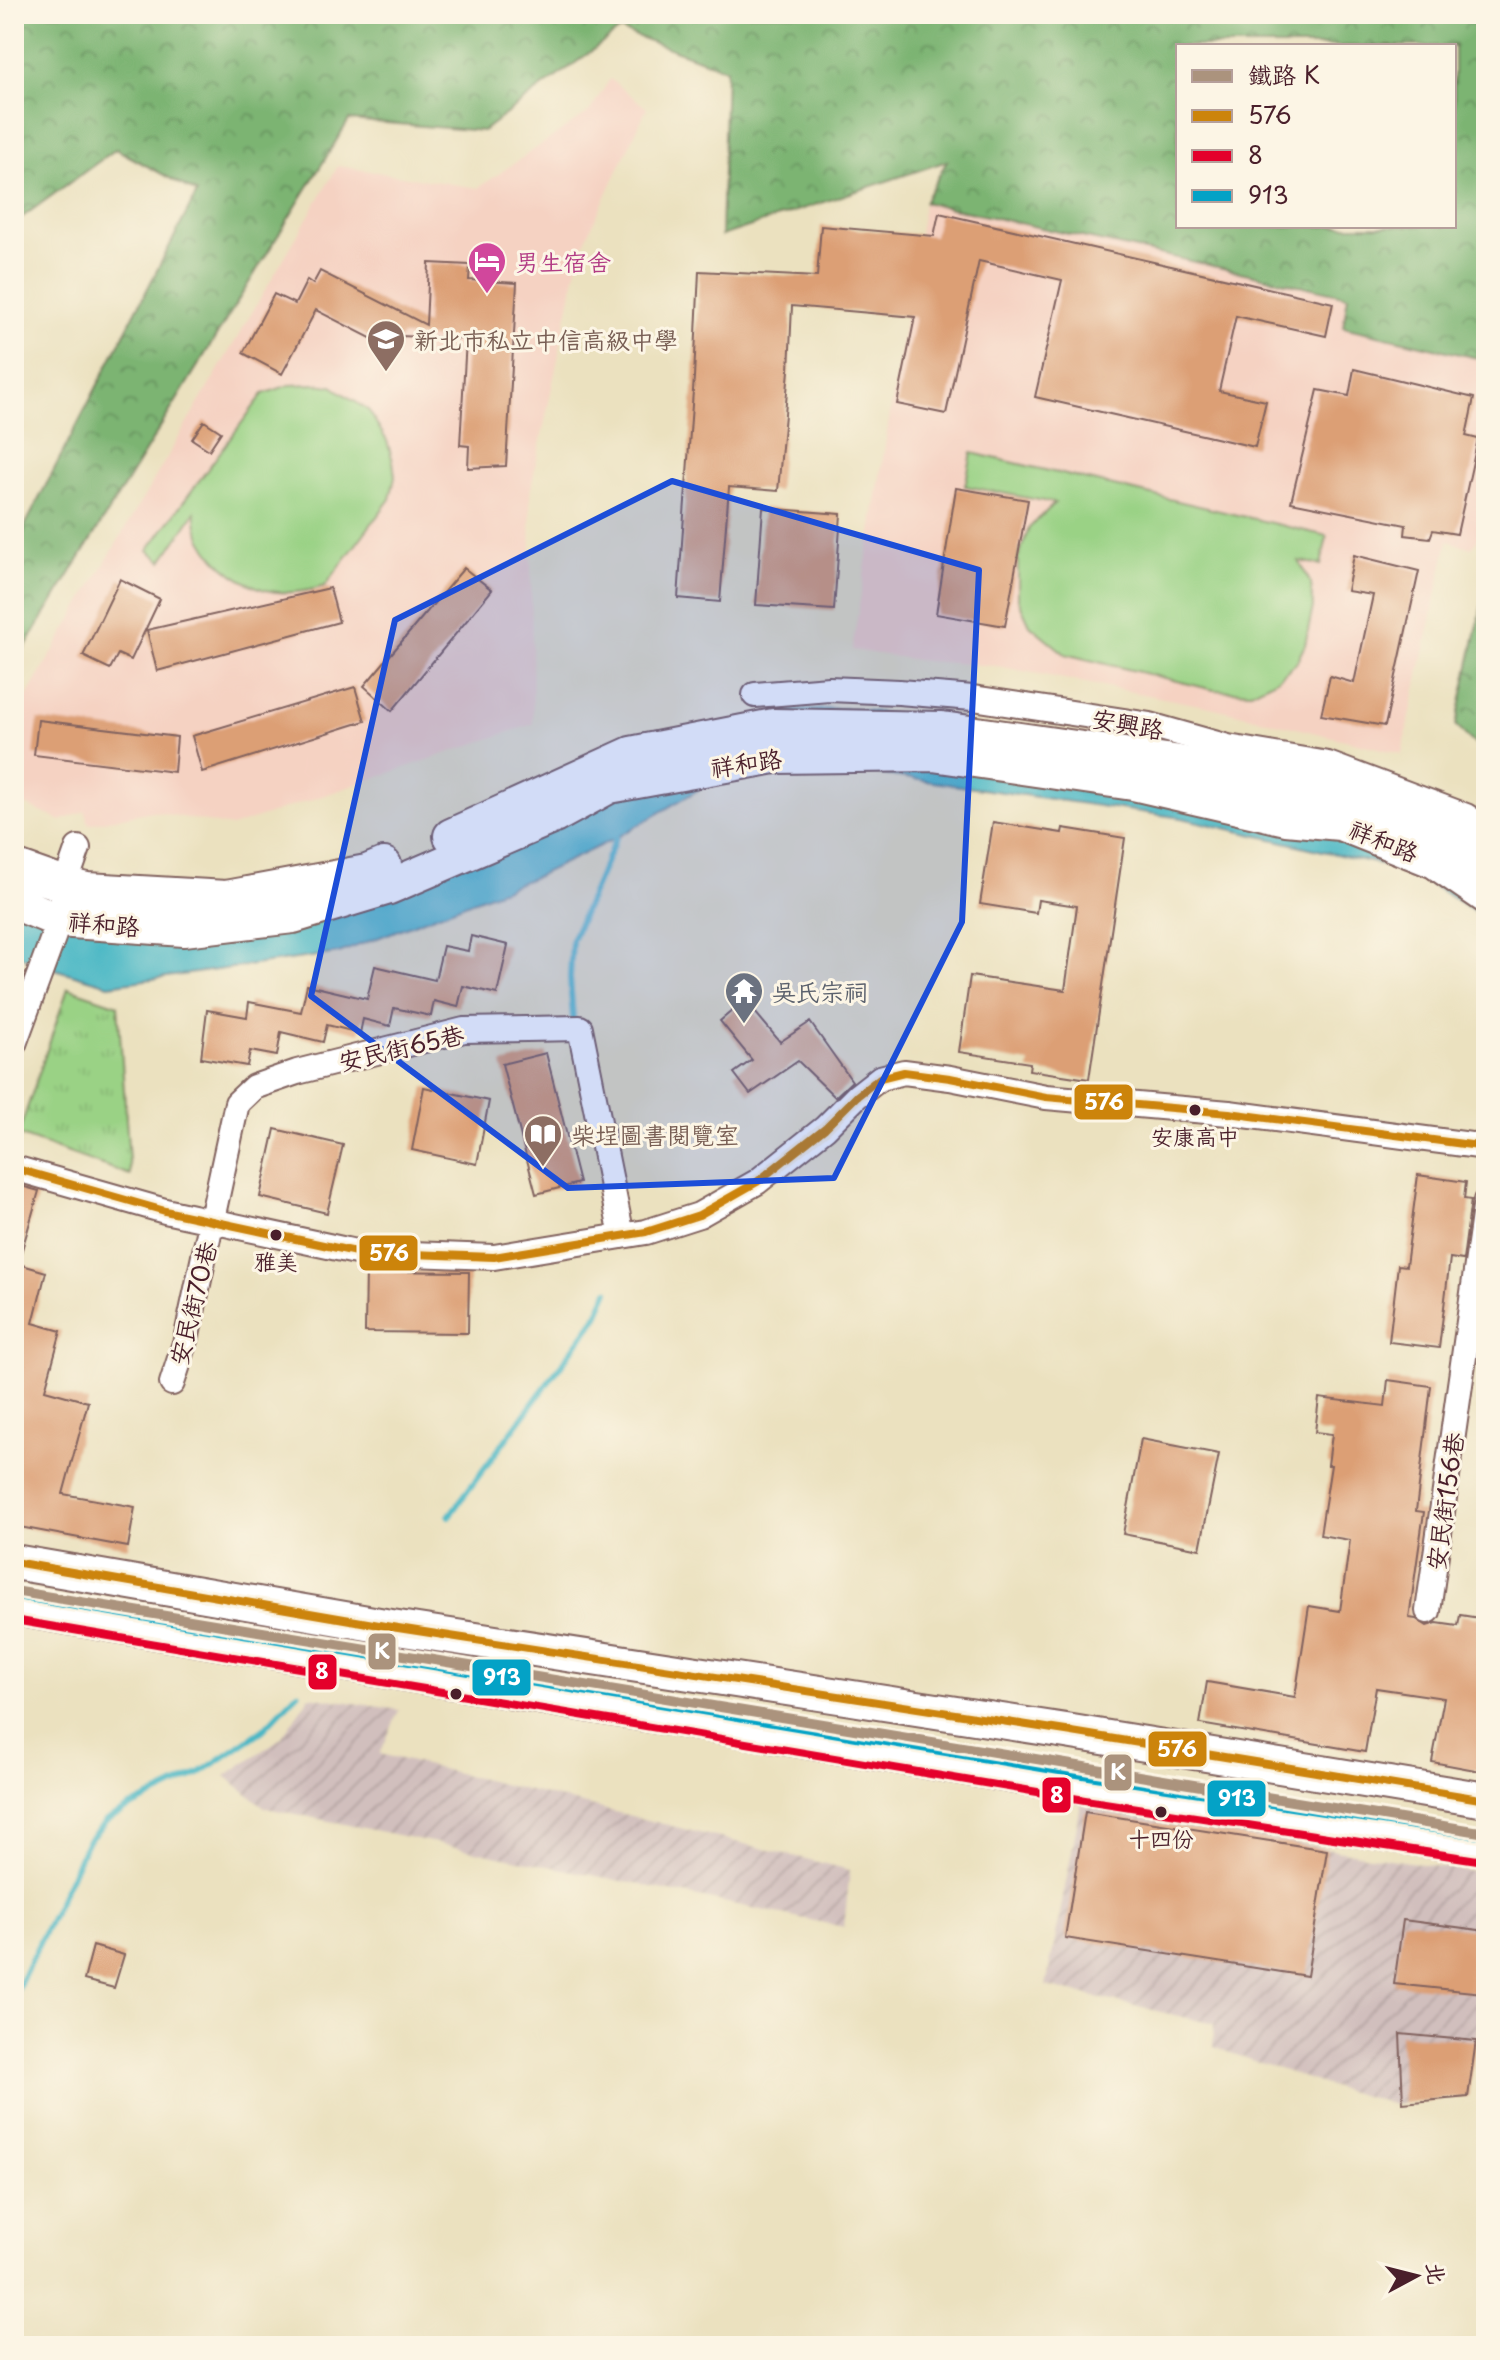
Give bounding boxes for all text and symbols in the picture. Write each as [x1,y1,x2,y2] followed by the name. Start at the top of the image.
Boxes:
[1176,44,1456,228] legend
[1248,56,1320,92] text: 鐵路 K
[1248,96,1292,132] text: 576
[1248,136,1263,172] text: 8
[1248,176,1289,212] text: 913
[466,240,508,295] hotel icon: 男生宿舍
[515,243,611,279] place label: 男生宿舍
[365,318,407,373] school or university icon: 新北市私立中信高級中學
[414,321,678,357] place label: 新北市私立中信高級中學
[1089,699,1167,747] street label: 安興路
[708,739,784,785] street label: 祥和路
[1344,810,1424,870] street label: 祥和路
[67,902,141,944] street label: 祥和路
[723,970,765,1025] temple icon: 吳氏宗祠
[772,973,868,1009] place label: 吳氏宗祠
[335,1015,467,1079] street label: 安民街65巷
[1073,1083,1134,1121] line badge: 576
[1084,1084,1124,1117] text: 576
[1187,1102,1203,1118] marker: 安康高中
[522,1113,564,1168] library icon: 柴埕圖書閱覽室
[571,1116,739,1152] place label: 柴埕圖書閱覽室
[1151,1119,1239,1152] place label: 安康高中
[268,1227,284,1243] marker: 雅美
[358,1234,419,1272] line badge: 576
[369,1235,409,1268] text: 576
[159,1237,225,1369] street label: 安民街70巷
[254,1244,298,1277] place label: 雅美
[1417,1430,1471,1572] street label: 安民街156巷
[367,1632,397,1671] line badge: K
[374,1633,390,1666] text: K
[307,1653,338,1691] line badge: 8
[315,1653,329,1686] text: 8
[471,1658,532,1697] line badge: 913
[483,1659,521,1692] text: 913
[448,1686,464,1702] unlabelled marker
[1147,1730,1208,1768] line badge: 576
[1157,1731,1197,1764] text: 576
[1103,1753,1133,1792] line badge: K
[1110,1754,1126,1787] text: K
[1041,1776,1072,1814] line badge: 8
[1050,1777,1064,1810] text: 8
[1206,1779,1267,1818] line badge: 913
[1218,1780,1256,1813] text: 913
[1153,1804,1169,1820] marker: 十四份
[1128,1821,1194,1854] place label: 十四份
[1376,2236,1456,2316] north arrow
[1420,2260,1455,2286] text: 北

